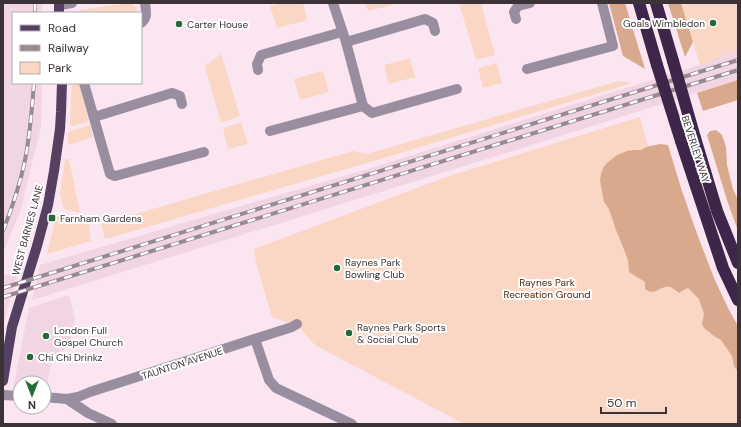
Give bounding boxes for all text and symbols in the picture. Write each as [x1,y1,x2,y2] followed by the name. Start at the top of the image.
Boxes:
[12,12,142,84] legend
[623,17,705,30] place label: Goals Wimbledon
[187,18,249,31] place label: Carter House
[708,18,718,28] marker: Goals Wimbledon
[174,19,184,29] marker: Carter House
[48,20,76,36] text: Road
[48,40,89,56] text: Railway
[48,60,72,76] text: Park
[679,114,713,185] street label: BEVERLEY WAY
[9,183,46,277] street label: WEST BARNES LANE
[60,212,142,225] place label: Farnham Gardens
[47,213,57,223] marker: Farnham Gardens
[345,256,404,281] place label: Raynes Park Bowling Club
[332,263,342,273] marker: Raynes Park Bowling Club
[504,276,590,301] park label: Raynes Park Recreation Ground
[357,321,446,346] place label: Raynes Park Sports & Social Club
[54,324,123,349] place label: London Full Gospel Church
[344,328,354,338] marker: Raynes Park Sports & Social Club
[41,331,51,341] marker: London Full Gospel Church
[140,344,225,383] street label: TAUNTON AVENUE
[38,351,103,364] place label: Chi Chi Drinkz
[25,352,35,362] marker: Chi Chi Drinkz
[12,375,52,415] north arrow
[601,389,666,415] scale bar
[607,395,636,411] text: 50 m
[28,398,36,412] text: N

